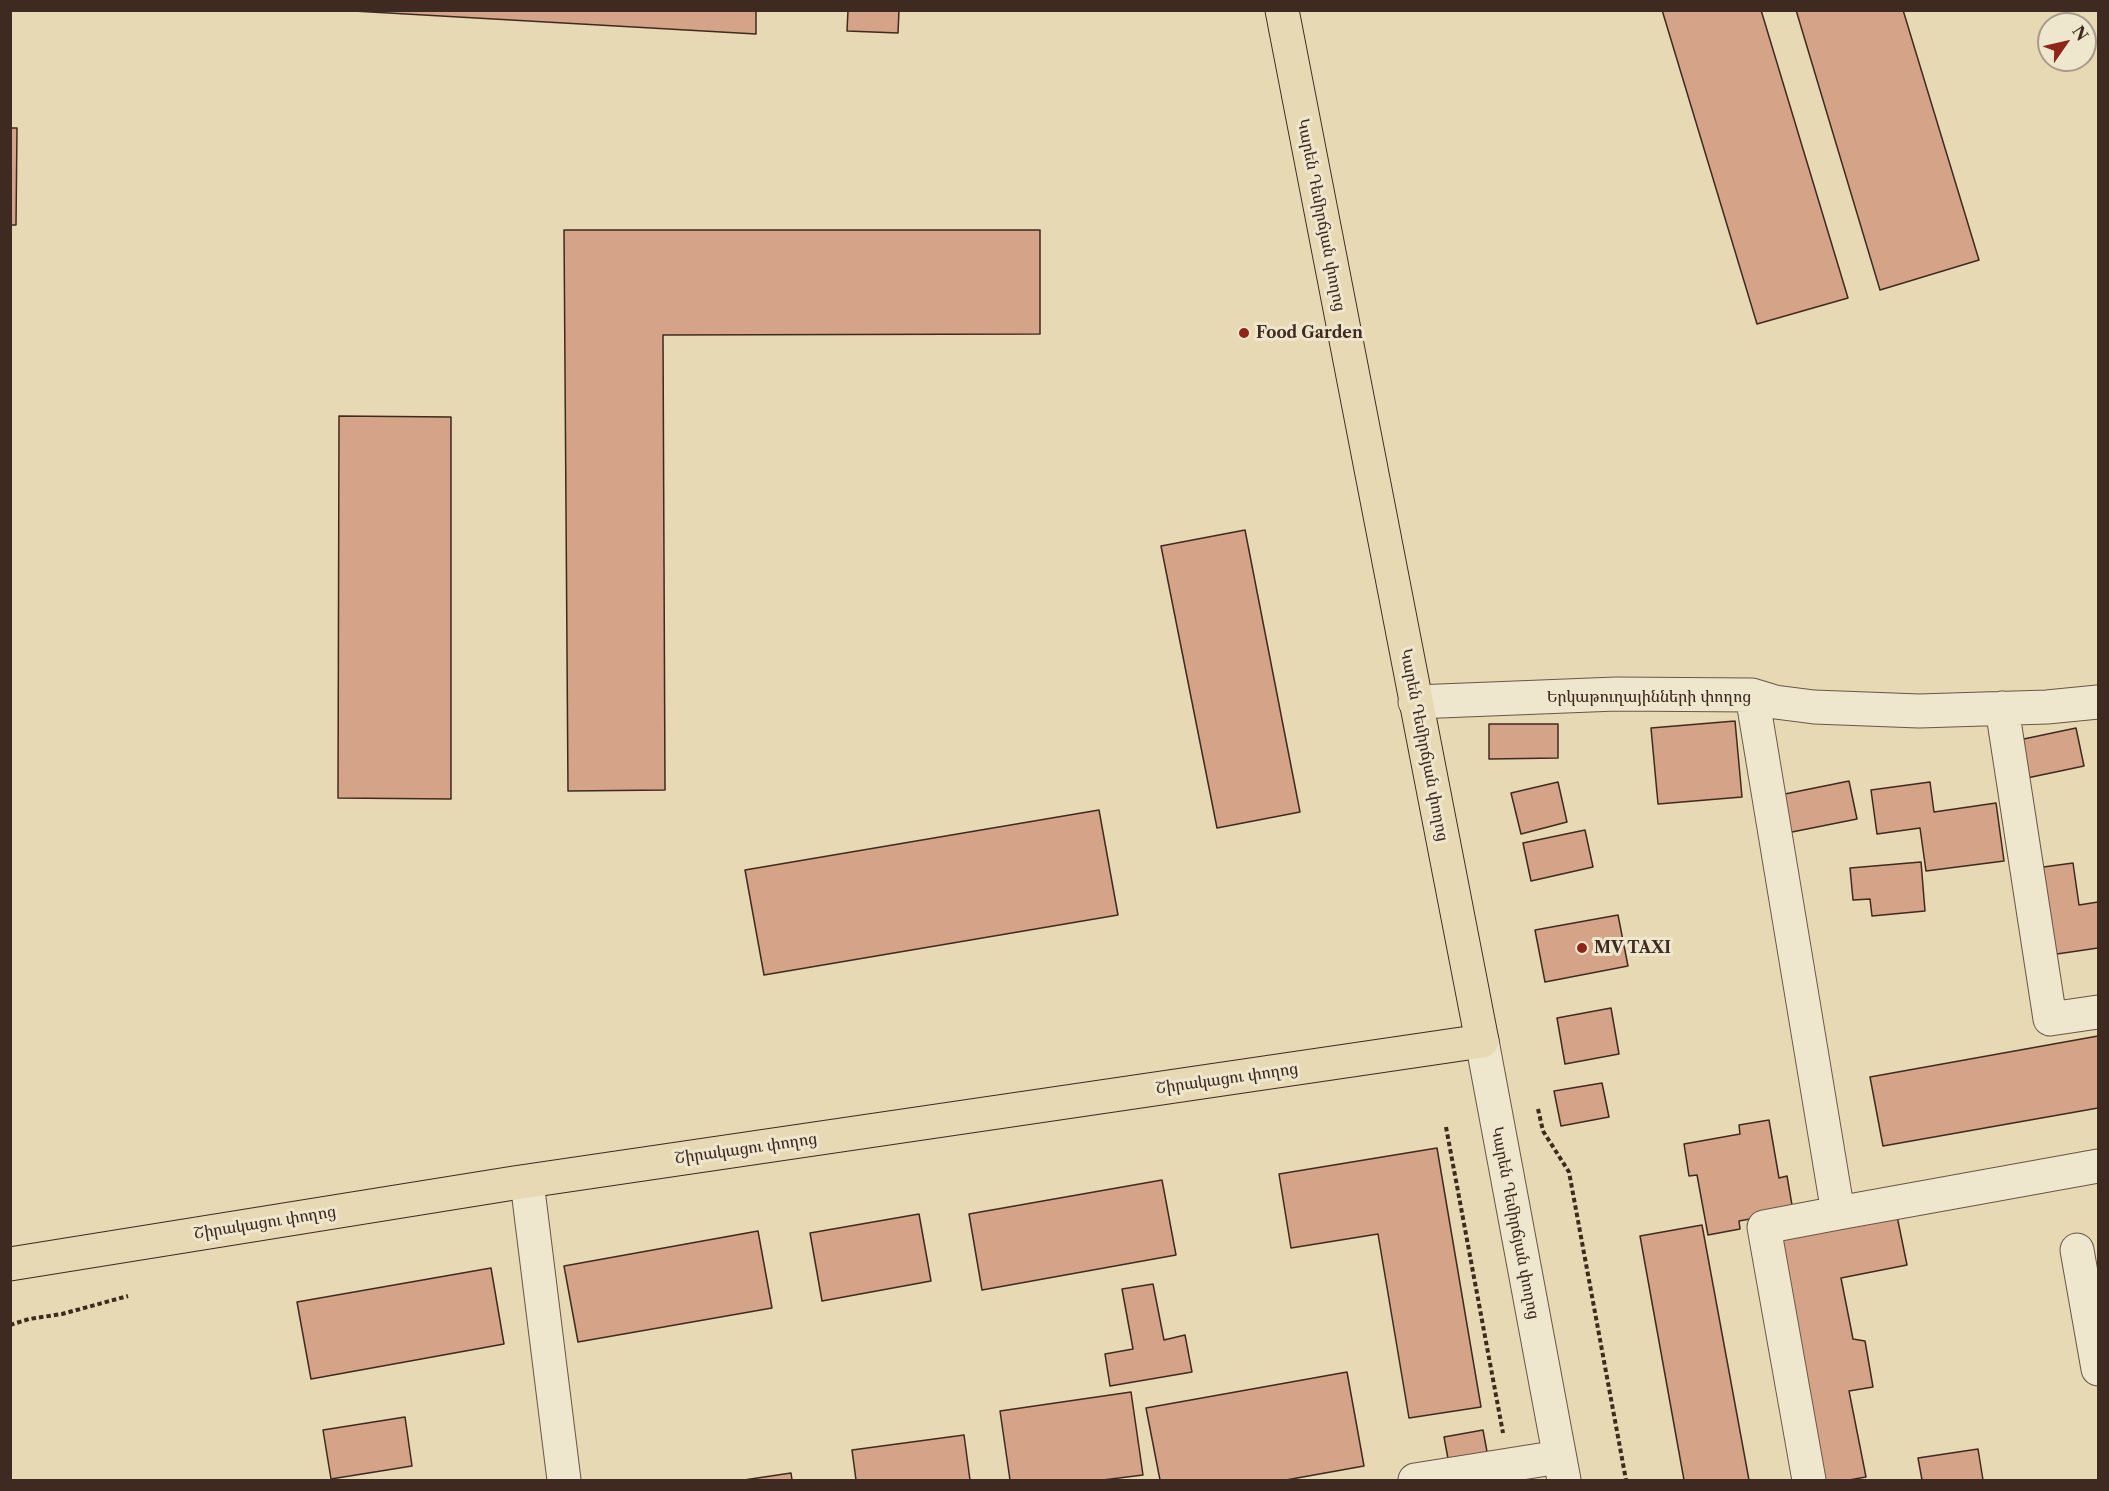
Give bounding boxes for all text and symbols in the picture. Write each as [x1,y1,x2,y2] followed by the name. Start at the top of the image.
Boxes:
[2037,12,2097,72] north arrow
[2068,22,2092,44] text: N
[1293,117,1349,313] street label: Կարեն Դեմիրճյան փողոց
[1256,323,1363,343] place label: Food Garden
[1237,326,1251,340] marker: Food Garden
[1396,647,1452,843] street label: Կարեն Դեմիրճյան փողոց
[1547,687,1751,707] street label: Երկաթուղայինների փողոց
[1594,938,1671,958] place label: MV TAXI
[1575,941,1589,955] marker: MV TAXI
[1155,1059,1299,1099] street label: Շիրակացու փողոց
[1487,1125,1543,1321] street label: Կարեն Դեմիրճյան փողոց
[674,1129,818,1169] street label: Շիրակացու փողոց
[193,1202,337,1244] street label: Շիրակացու փողոց

